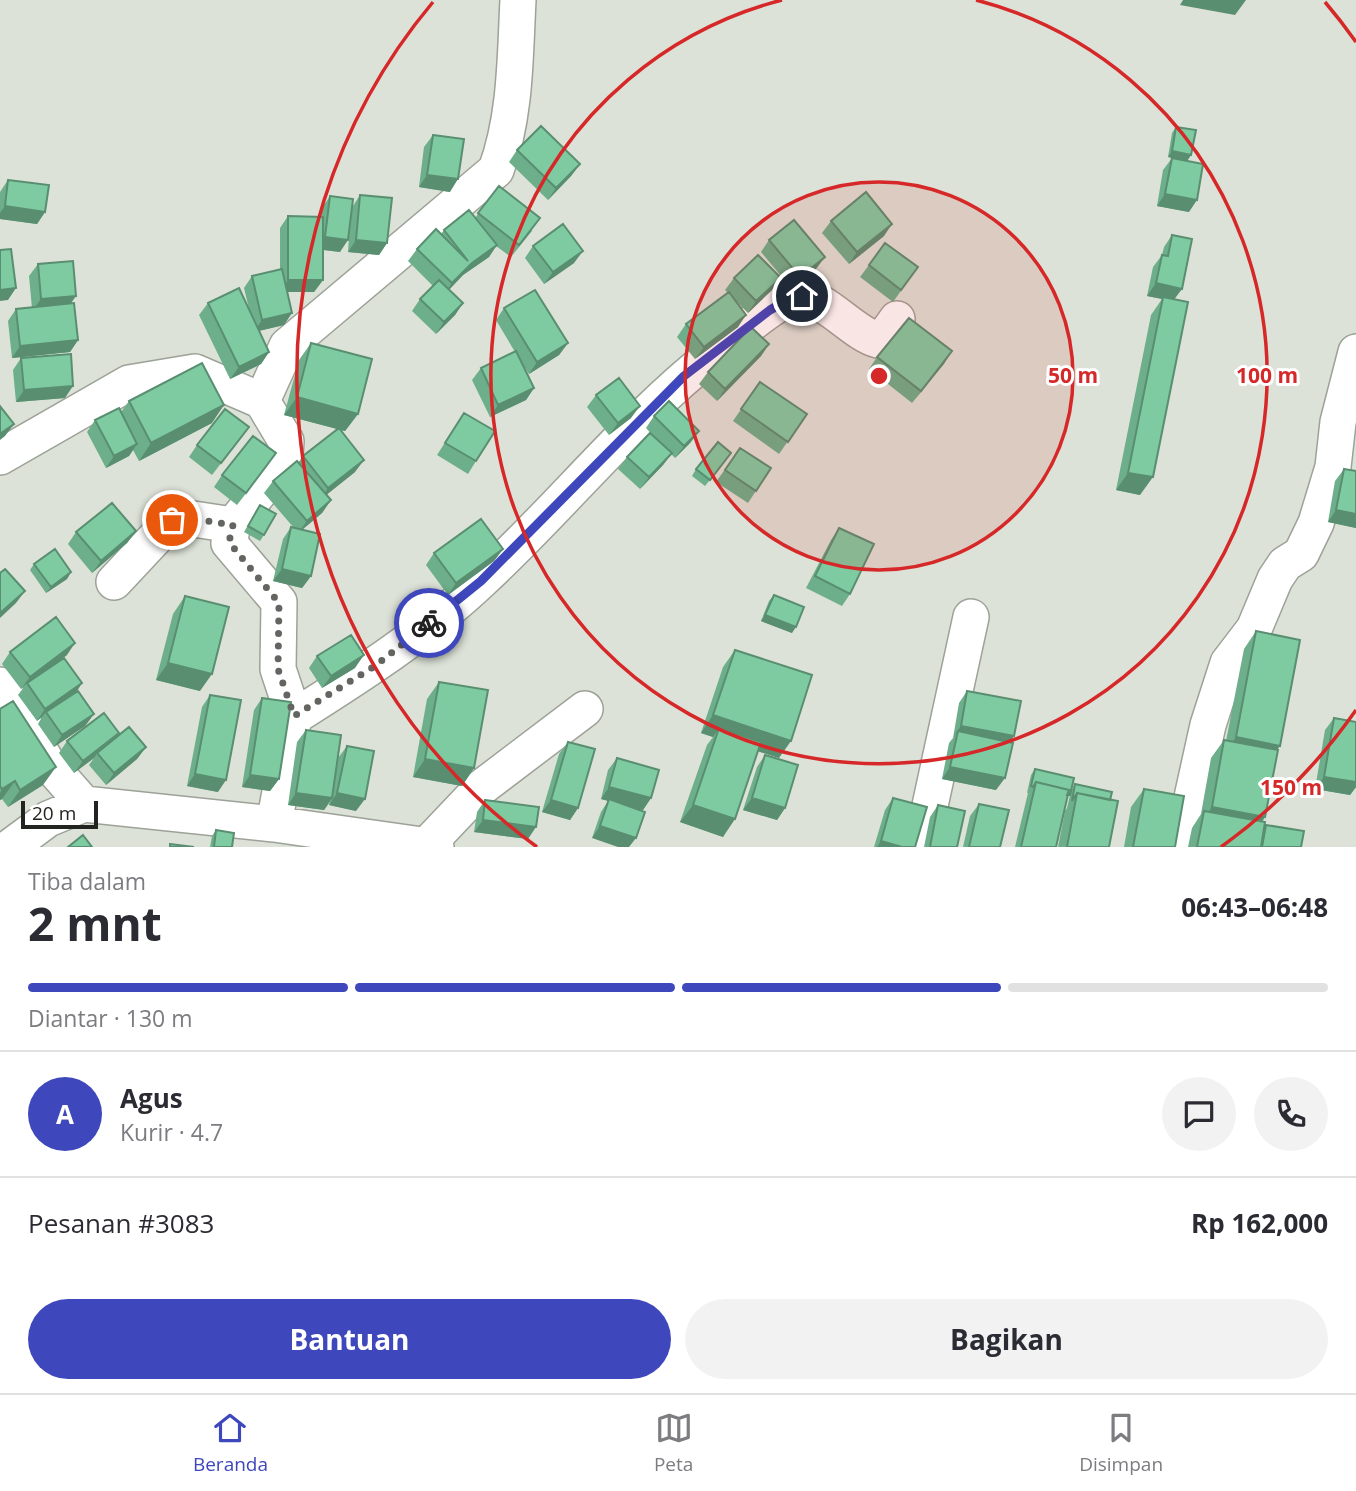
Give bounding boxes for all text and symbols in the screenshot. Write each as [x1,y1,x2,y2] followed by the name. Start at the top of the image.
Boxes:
[772,266,832,326] pin
[783,277,821,315] icon: home
[1048,361,1098,389] text: 50 m
[1236,361,1298,389] text: 100 m
[867,364,891,388] centre of rings
[142,490,202,550] pin
[153,501,191,539] icon: bag
[394,588,464,658] courier
[410,604,448,642] icon: bike
[1260,773,1322,801] text: 150 m
[21,798,98,830] scale bar
[32,800,76,826] text: 20 m
[28,865,146,897] text: Tiba dalam
[1181,889,1328,925] text: 06:43–06:48
[28,892,162,954] text: 2 mnt
[28,1002,192,1034] text: Diantar · 130 m
[1162,1077,1236,1151] button: chat
[1254,1077,1328,1151] button: phone
[120,1080,183,1116] text: Agus
[56,1096,74,1132] text: A
[120,1116,223,1148] text: Kurir · 4.7
[28,1205,214,1241] text: Pesanan #3083
[1191,1205,1328,1241] text: Rp 162,000
[28,1299,671,1379] button: Bantuan
[685,1299,1328,1379] button: Bagikan
[193,1409,268,1477] tab: Beranda
[654,1409,693,1477] tab: Peta
[1079,1409,1163,1477] tab: Disimpan

